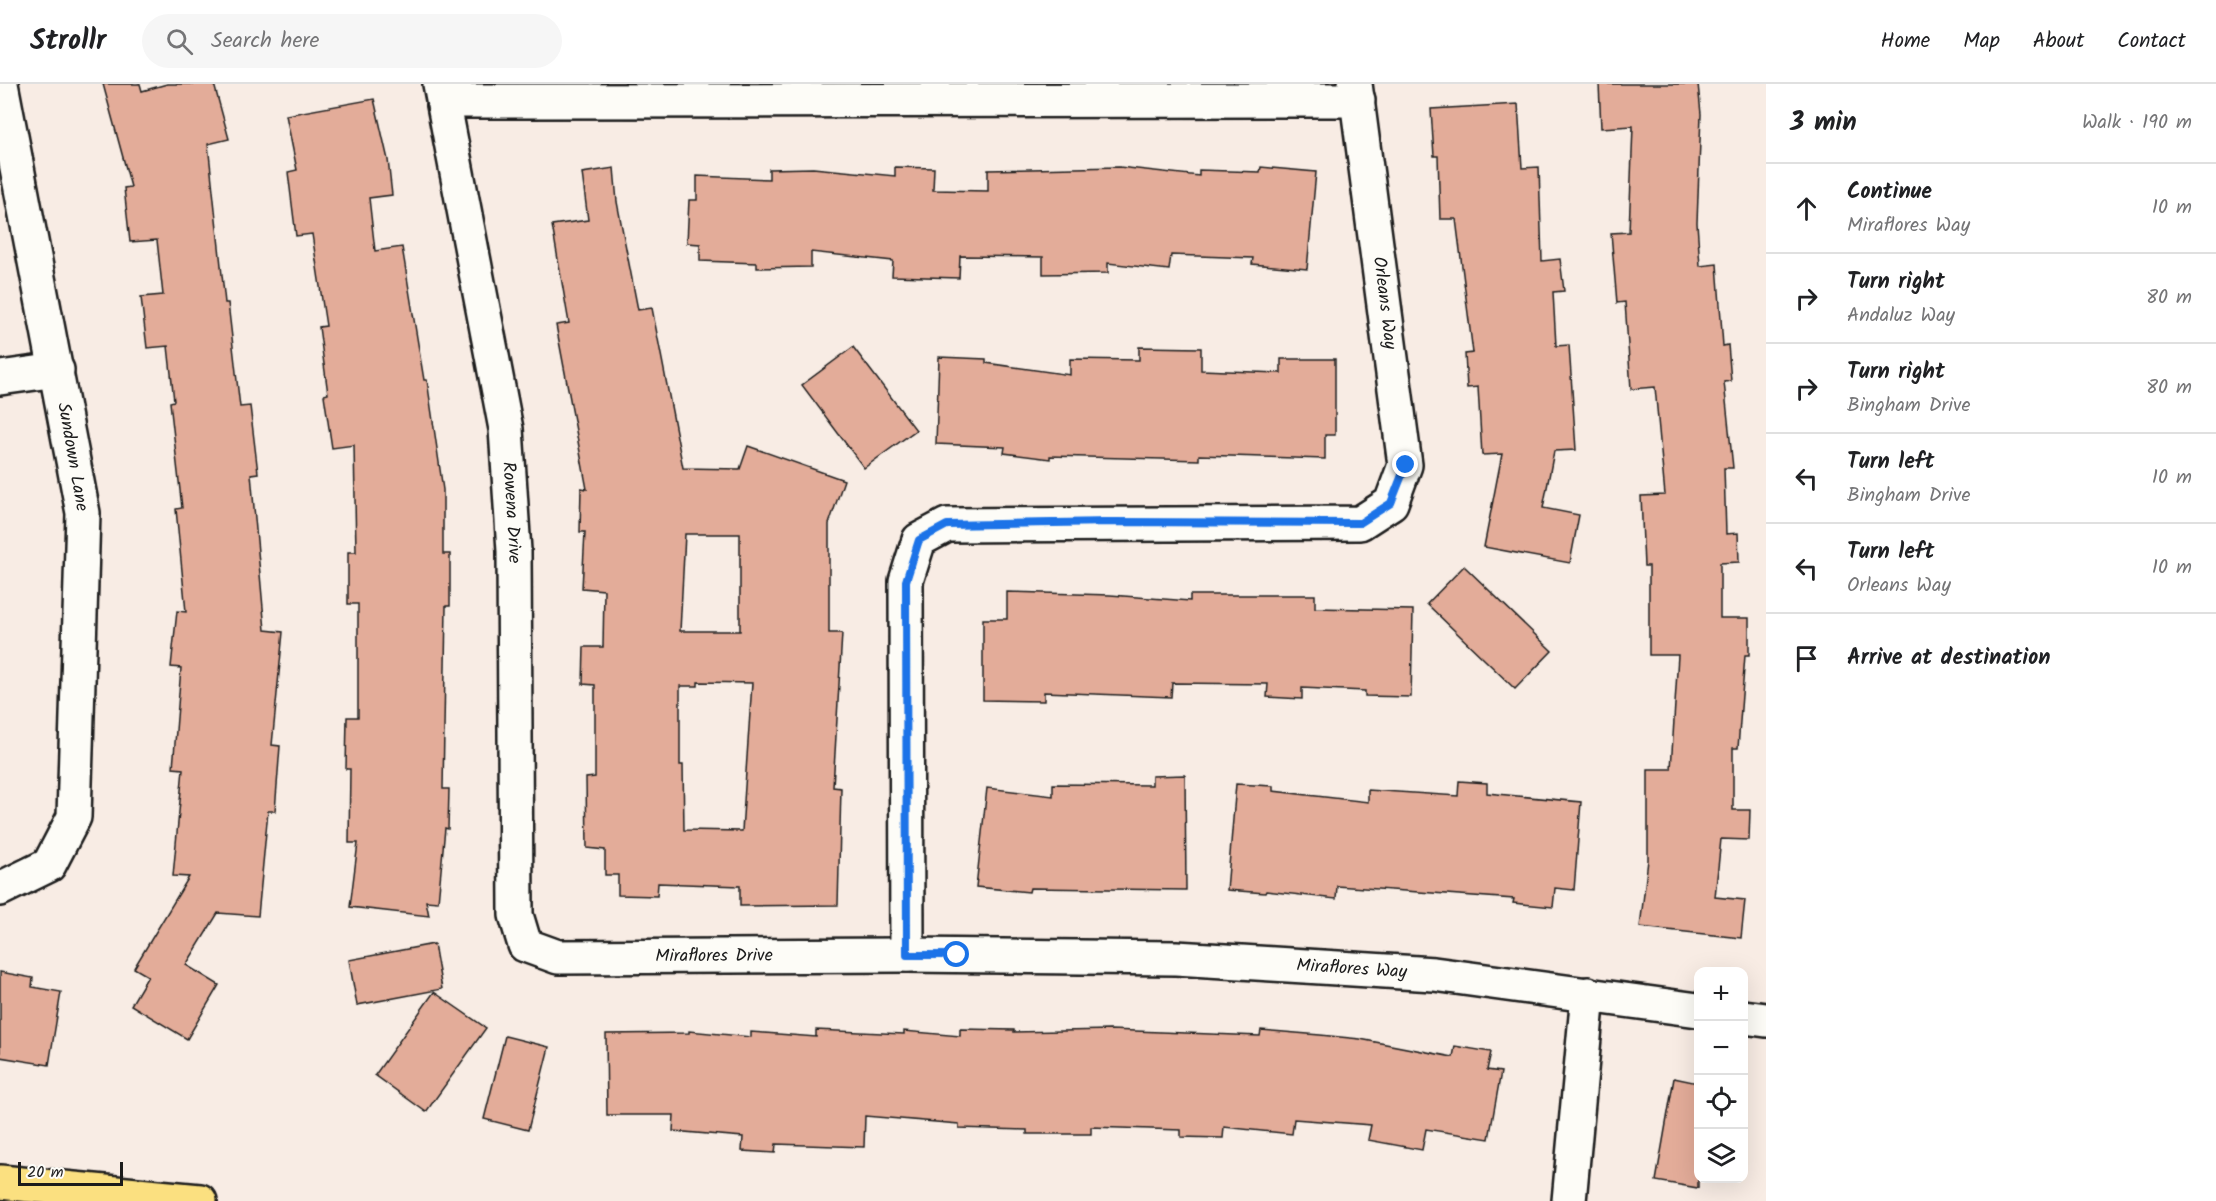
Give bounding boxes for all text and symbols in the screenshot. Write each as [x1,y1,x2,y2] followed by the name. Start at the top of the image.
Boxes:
[142,14,562,68] search box
[30,19,106,64] text: Strollr
[211,24,320,59] text: Search here
[163,25,196,58] icon: search
[1881,25,1930,58] text: Home
[1963,25,2000,58] text: Map
[2033,25,2084,58] text: About
[2117,25,2186,58] text: Contact
[1790,102,1857,144] text: 3 min
[2082,107,2192,139] text: Walk · 190 m
[1847,175,1932,210] text: Continue
[1790,192,1823,225] icon: ahead
[2152,192,2192,224] text: 10 m
[1847,210,1970,242] text: Miraflores Way
[1364,255,1404,352] street label: Orleans Way
[1847,265,1945,300] text: Turn right
[1790,282,1823,315] icon: right
[2146,282,2192,314] text: 80 m
[1847,300,1955,332] text: Andaluz Way
[1847,355,1945,390] text: Turn right
[1790,372,1823,405] icon: right
[2146,372,2192,404] text: 80 m
[1847,390,1970,422] text: Bingham Drive
[48,400,96,514] street label: Sundown Lane
[1847,445,1934,480] text: Turn left
[1392,451,1418,477] route end
[494,461,529,563] street label: Rowena Drive
[1790,462,1823,495] icon: left
[2152,462,2192,494] text: 10 m
[1847,480,1970,512] text: Bingham Drive
[1847,535,1934,570] text: Turn left
[1790,552,1823,585] icon: left
[2152,552,2192,584] text: 10 m
[1847,570,1951,602] text: Orleans Way
[1847,641,2050,676] text: Arrive at destination
[1790,642,1823,675] icon: arrive
[655,941,773,971] street label: Miraflores Drive
[943,941,969,967] route start
[1295,951,1408,987] street label: Miraflores Way
[1694,967,1748,1183] map controls
[1694,967,1748,1021] button: +
[1694,1021,1748,1075] button: −
[1694,1075,1748,1129] button: locate
[1694,1129,1748,1183] button: layers
[18,1159,123,1186] scale bar
[27,1160,63,1185] text: 20 m

